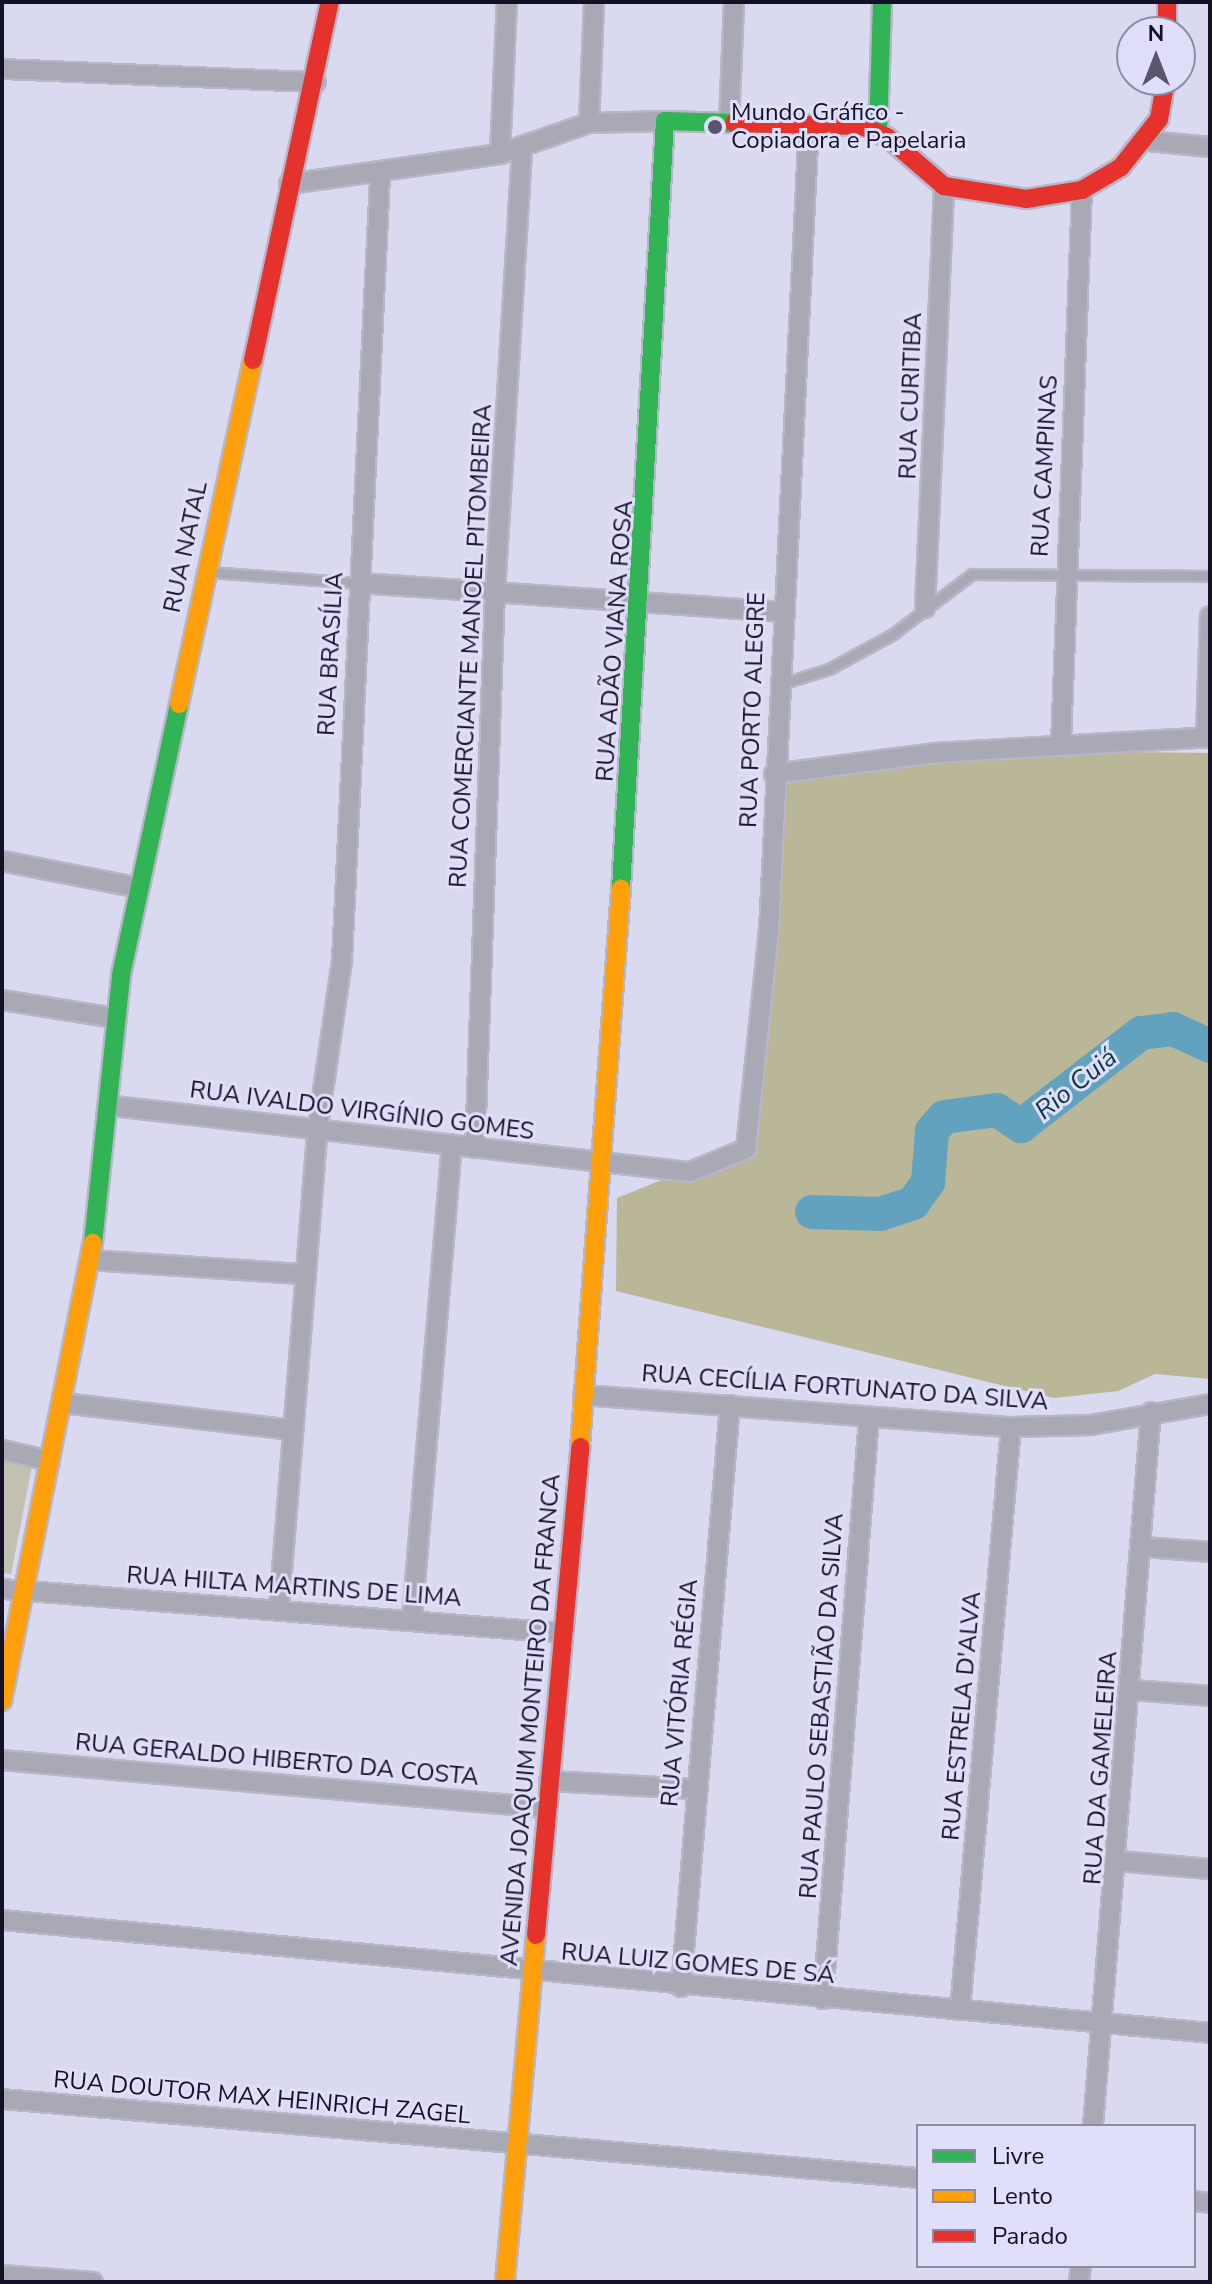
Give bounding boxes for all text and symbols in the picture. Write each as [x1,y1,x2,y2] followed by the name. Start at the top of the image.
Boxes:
[1116,16,1196,96] north arrow
[1148,19,1164,49] text: N
[731,99,966,155] place label: Mundo Gráfico - Copiadora e Papelaria
[706,118,724,136] marker: Mundo Gráfico - Copiadora e Papelaria
[894,312,928,480] street label: RUA CURITIBA
[1026,374,1064,558] street label: RUA CAMPINAS
[444,403,498,889] street label: RUA COMERCIANTE MANOEL PITOMBEIRA
[158,479,214,615] street label: RUA NATAL
[591,499,639,783] street label: RUA ADÃO VIANA ROSA
[312,571,350,737] street label: RUA BRASÍLIA
[734,592,772,828] street label: RUA PORTO ALEGRE
[1029,1042,1123,1126] water label: Rio Cuiá
[188,1076,536,1146] street label: RUA IVALDO VIRGÍNIO GOMES
[641,1359,1049,1417] street label: RUA CECÍLIA FORTUNATO DA SILVA
[495,1473,567,1967] street label: AVENIDA JOAQUIM MONTEIRO DA FRANCA
[794,1512,850,1900] street label: RUA PAULO SEBASTIÃO DA SILVA
[126,1561,462,1613] street label: RUA HILTA MARTINS DE LIMA
[656,1578,704,1808] street label: RUA VITÓRIA RÉGIA
[937,1590,987,1842] street label: RUA ESTRELA D'ALVA
[1078,1650,1124,1886] street label: RUA DA GAMELEIRA
[74,1728,480,1792] street label: RUA GERALDO HIBERTO DA COSTA
[560,1938,836,1990] street label: RUA LUIZ GOMES DE SÁ
[52,2065,472,2131] street label: RUA DOUTOR MAX HEINRICH ZAGEL
[916,2124,1196,2268] legend
[992,2140,1044,2172] text: Livre
[992,2180,1053,2212] text: Lento
[992,2220,1068,2252] text: Parado

